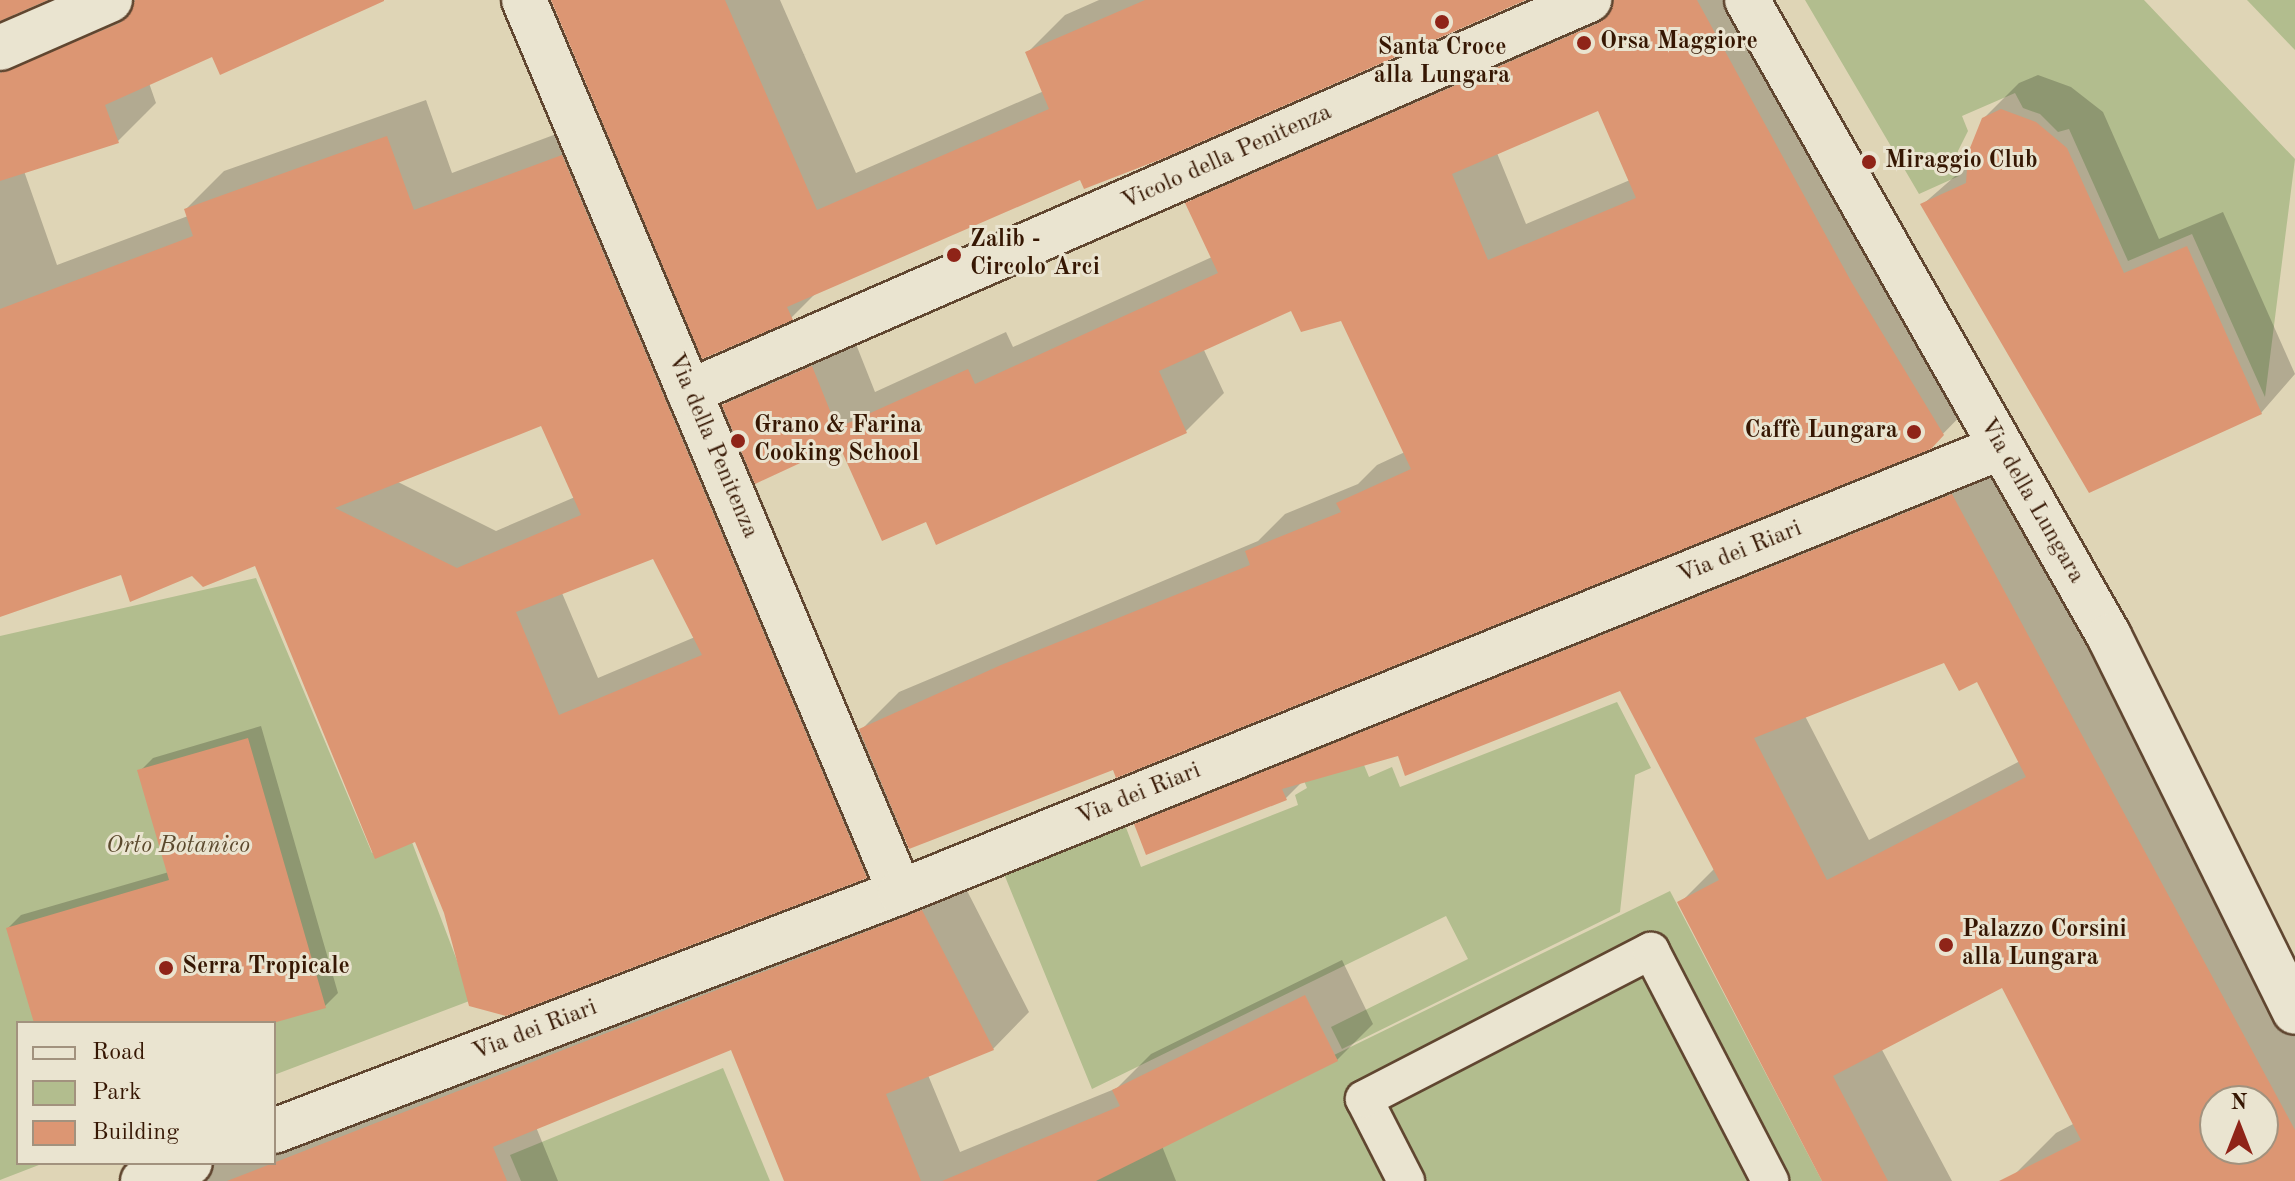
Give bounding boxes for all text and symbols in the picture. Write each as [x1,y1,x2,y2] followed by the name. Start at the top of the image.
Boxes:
[1433,13,1451,31] marker: Santa Croce alla Lungara
[1600,29,1758,57] place label: Orsa Maggiore
[1575,34,1593,52] marker: Orsa Maggiore
[1374,35,1510,91] place label: Santa Croce alla Lungara
[1118,99,1336,217] street label: Vicolo della Penitenza
[1885,148,2038,176] place label: Miraggio Club
[1860,153,1878,171] marker: Miraggio Club
[970,227,1100,283] place label: Zalib - Circolo Arci
[945,246,963,264] marker: Zalib - Circolo Arci
[660,349,764,543] street label: Via della Penitenza
[754,413,922,469] place label: Grano & Farina Cooking School
[1972,413,2090,589] street label: Via della Lungara
[1744,418,1898,446] place label: Caffè Lungara
[1905,423,1923,441] marker: Caffè Lungara
[729,432,747,450] marker: Grano & Farina Cooking School
[1674,515,1806,591] street label: Via dei Riari
[1073,757,1205,833] street label: Via dei Riari
[106,833,250,861] park label: Orto Botanico
[1962,917,2127,973] place label: Palazzo Corsini alla Lungara
[1937,936,1955,954] marker: Palazzo Corsini alla Lungara
[182,954,350,982] place label: Serra Tropicale
[157,959,175,977] marker: Serra Tropicale
[469,994,601,1068] street label: Via dei Riari
[16,1021,276,1165] legend
[92,1041,145,1065] text: Road
[92,1081,141,1105] text: Park
[2199,1085,2279,1165] north arrow
[2231,1092,2247,1114] text: N
[92,1121,179,1145] text: Building

